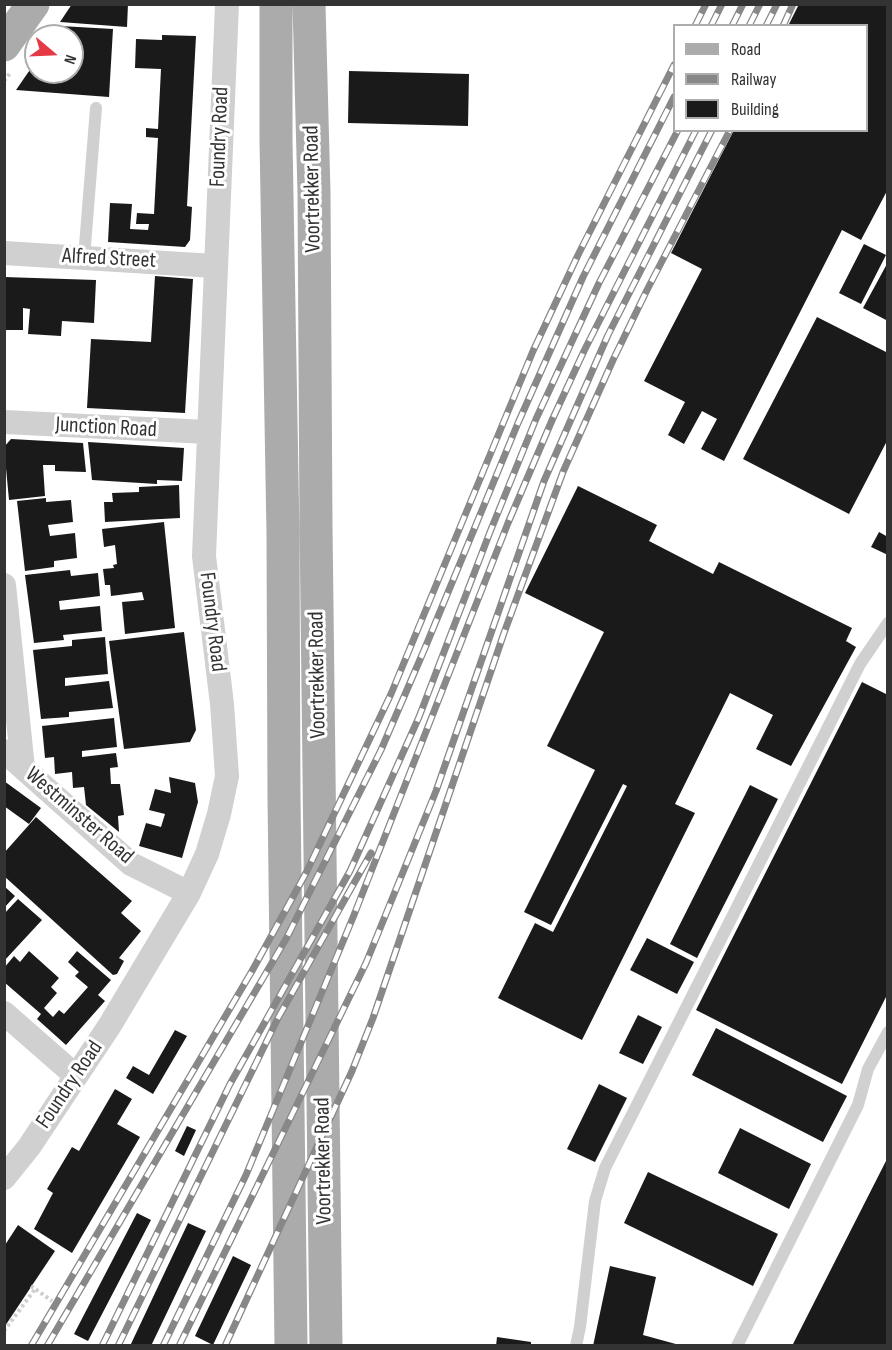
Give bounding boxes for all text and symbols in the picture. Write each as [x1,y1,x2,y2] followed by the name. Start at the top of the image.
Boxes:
[24,24,84,84] north arrow
[673,24,868,132] legend
[731,39,761,60] text: Road
[59,52,80,66] text: N
[731,69,776,90] text: Railway
[205,87,235,187] street label: Foundry Road
[731,99,779,120] text: Building
[299,125,327,253] street label: Voortrekker Road
[61,243,157,275] street label: Alfred Street
[55,412,157,444] street label: Junction Road
[193,571,231,673] street label: Foundry Road
[304,611,332,739] street label: Voortrekker Road
[19,762,139,870] street label: Westminster Road
[31,1036,109,1134] street label: Foundry Road
[310,1097,338,1225] street label: Voortrekker Road

